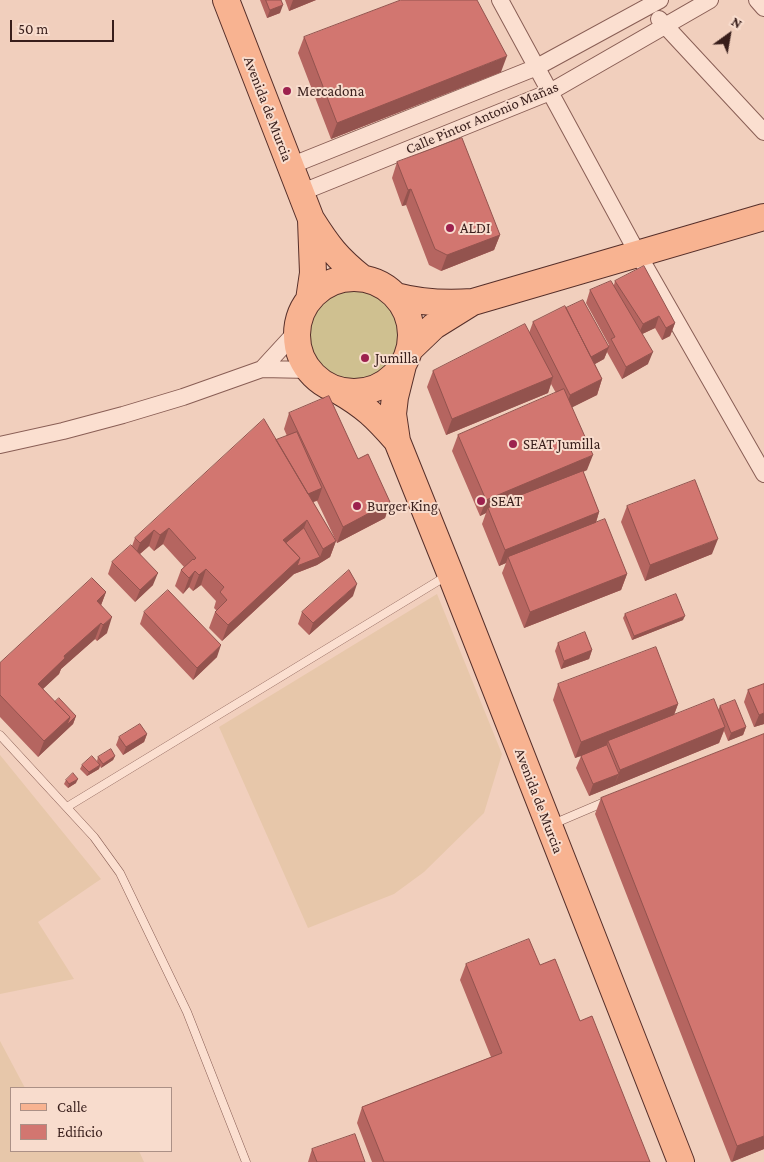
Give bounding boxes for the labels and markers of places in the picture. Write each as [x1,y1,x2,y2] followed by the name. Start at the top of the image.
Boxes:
[297,82,365,100] place label: Mercadona
[281,85,293,97] marker: Mercadona
[460,219,491,237] place label: ALDI
[444,222,456,234] marker: ALDI
[375,349,418,367] place label: Jumilla
[359,352,371,364] marker: Jumilla
[523,435,600,453] place label: SEAT Jumilla
[507,438,519,450] marker: SEAT Jumilla
[491,492,522,510] place label: SEAT
[475,495,487,507] marker: SEAT
[367,497,438,515] place label: Burger King
[351,500,363,512] marker: Burger King

